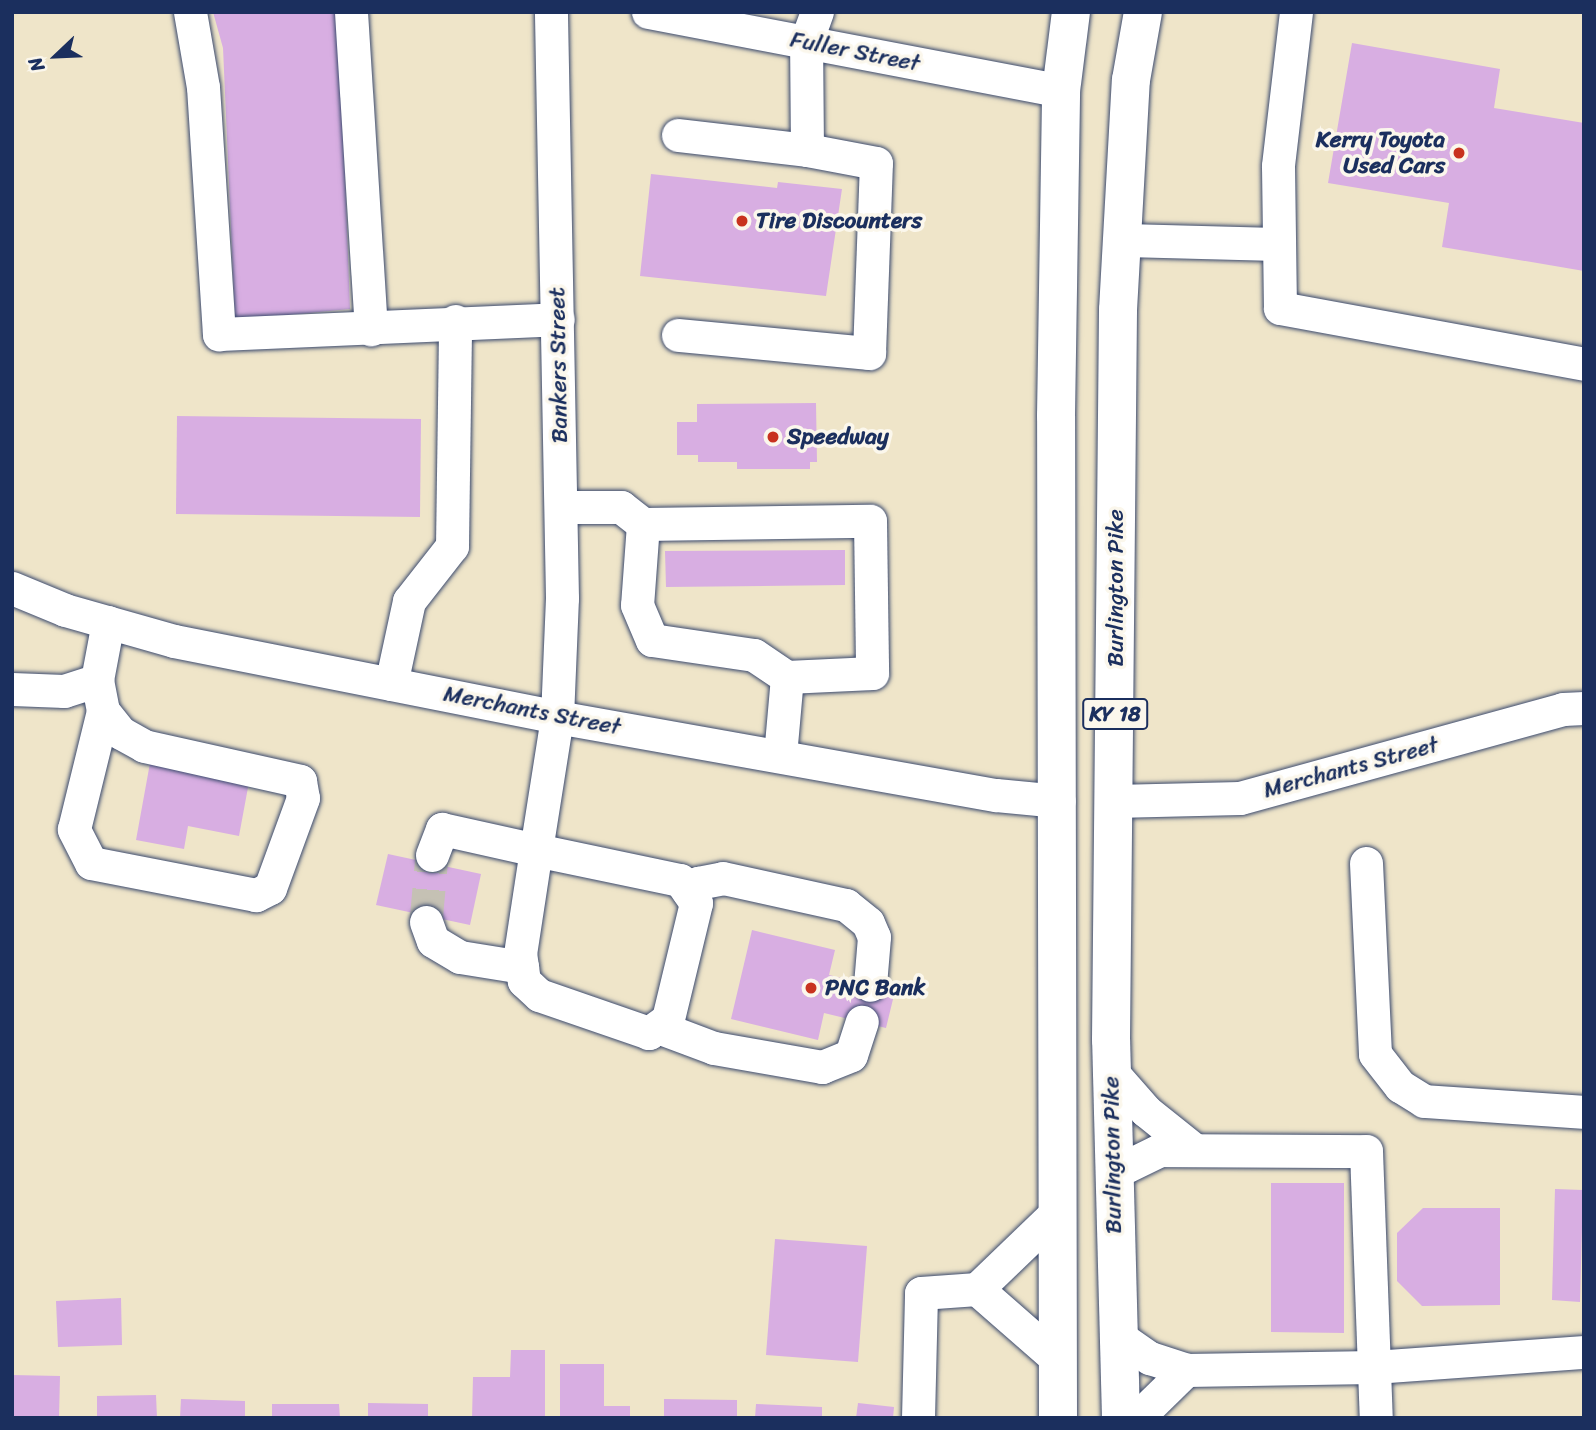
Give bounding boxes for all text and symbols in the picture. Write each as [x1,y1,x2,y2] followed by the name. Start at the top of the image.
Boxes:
[21,21,91,91] north arrow
[788,26,922,78] street label: Fuller Street
[18,52,54,77] text: N
[1315,126,1445,180] place label: Kerry Toyota Used Cars
[1451,145,1467,161] marker: Kerry Toyota Used Cars
[756,207,922,235] place label: Tire Discounters
[734,213,750,229] marker: Tire Discounters
[544,287,574,443] street label: Bankers Street
[787,423,889,451] place label: Speedway
[765,429,781,445] marker: Speedway
[1102,509,1130,667] street label: Burlington Pike
[441,680,623,742] street label: Merchants Street
[1082,696,1148,732] road number: KY 18
[1261,731,1441,805] street label: Merchants Street
[825,974,926,1002] place label: PNC Bank
[803,980,819,996] marker: PNC Bank
[1098,1076,1128,1234] street label: Burlington Pike

